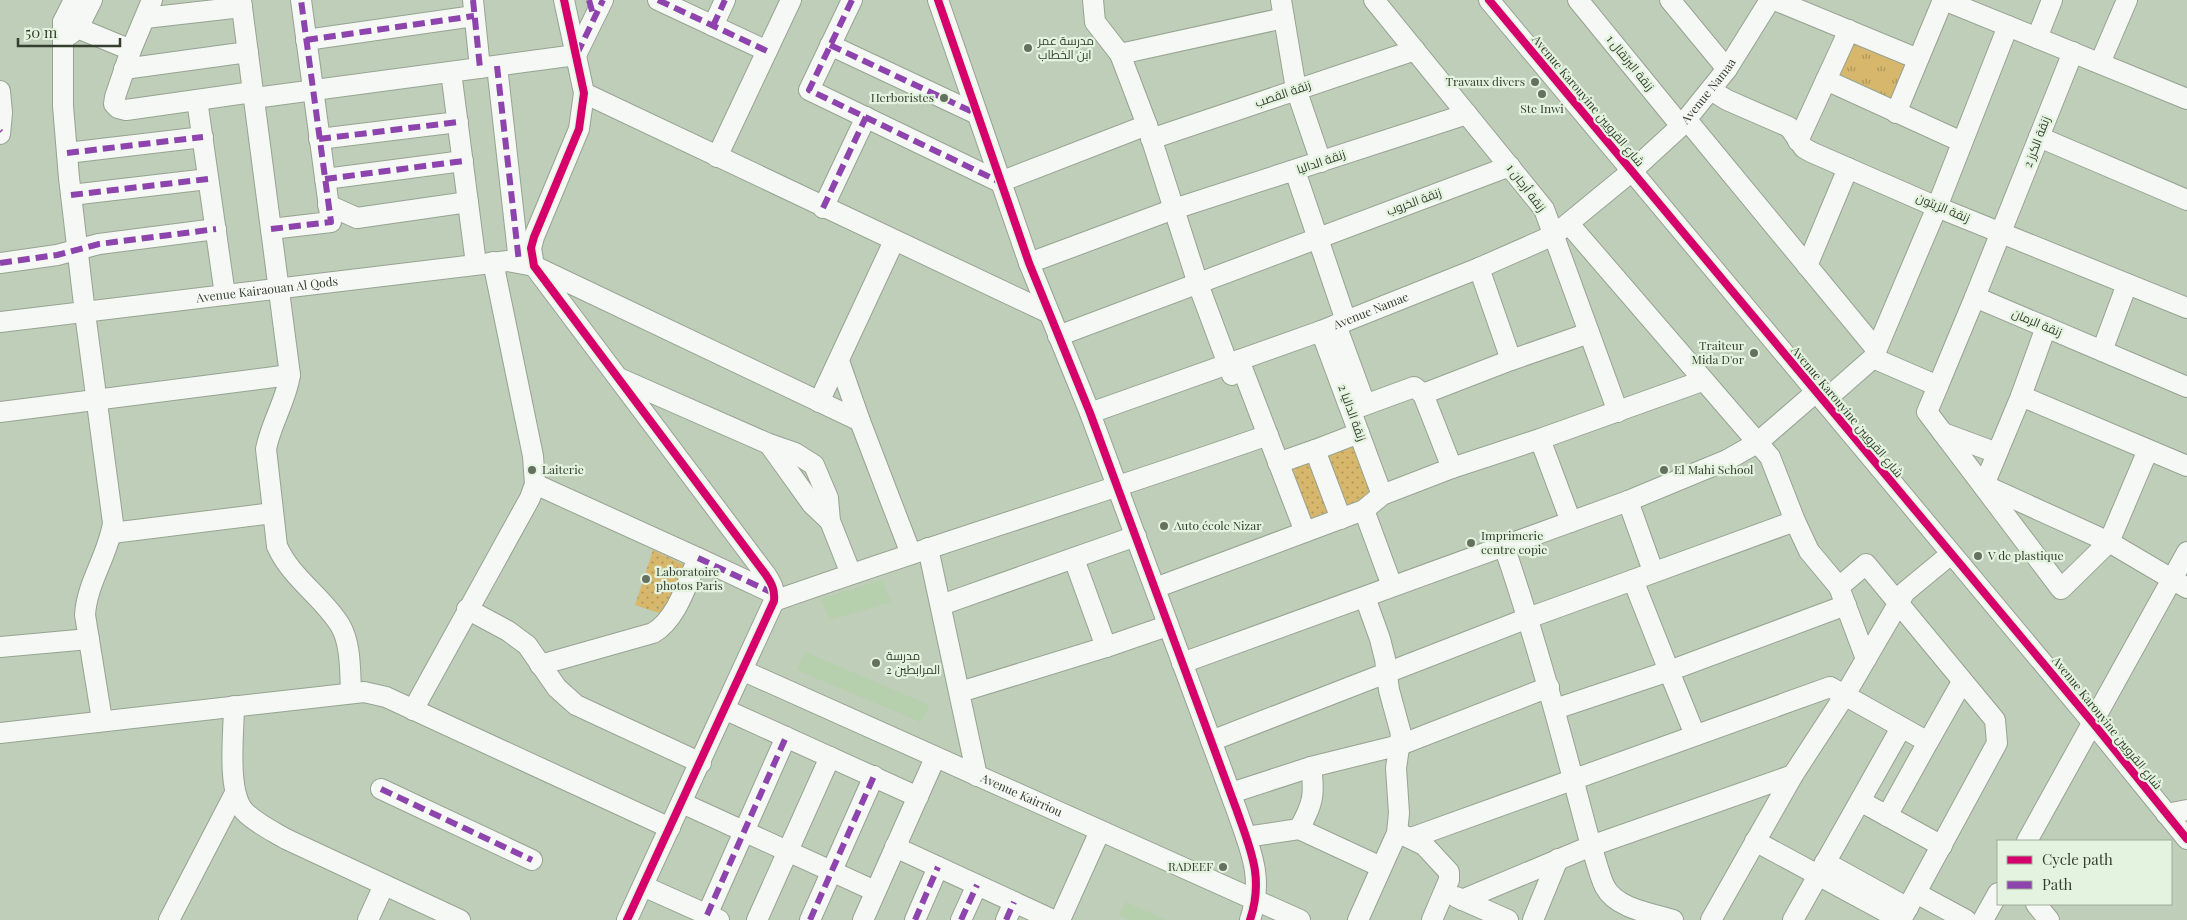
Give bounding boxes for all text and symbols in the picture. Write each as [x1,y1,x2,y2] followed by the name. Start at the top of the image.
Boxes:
[18,15,120,47] scale bar
[25,22,58,42] text: 50 m
[1528,31,1648,170] street label: Avenue Karouyine شارع القرويين
[1603,31,1658,94] street label: زنقة البرتقال 1
[1037,32,1094,62] place label: مدرسة عمر ابن الخطاب
[1022,42,1034,54] marker: مدرسة عمر ابن الخطاب
[1676,55,1739,128] street label: Avenue Namaa
[1445,73,1525,89] place label: Travaux divers
[1253,76,1313,110] street label: زنقة القصب
[1529,76,1541,88] marker: Travaux divers
[1536,88,1548,100] marker: Ste Inwi
[871,89,934,105] place label: Herboristes
[938,92,950,104] marker: Herboristes
[1520,100,1564,116] place label: Ste Inwi
[2019,114,2053,170] street label: زنقة الكرز 2
[1294,145,1347,177] street label: زنقة الداليا
[1504,160,1550,215] street label: زنقة أرجان 1
[1384,184,1443,218] street label: زنقة الخروب
[1914,189,1973,226] street label: زنقة الزيتون
[194,272,339,305] street label: Avenue Kairaouan Al Qods
[1330,288,1411,333] street label: Avenue Namae
[2010,304,2065,340] street label: زنقة الرمان
[1692,337,1745,367] place label: Traiteur Mida D'or
[1787,342,1907,481] street label: Avenue Karouyine شارع القرويين
[1748,347,1760,359] marker: Traiteur Mida D'or
[1335,382,1371,443] street label: زنقة الداليا 2
[542,461,584,477] place label: Laiterie
[1674,461,1754,477] place label: El Mahi School
[526,464,538,476] marker: Laiterie
[1658,464,1670,476] marker: El Mahi School
[1173,517,1262,533] place label: Auto école Nizar
[1158,520,1170,532] marker: Auto école Nizar
[1481,527,1547,557] place label: Imprimerie centre copie
[1465,537,1477,549] marker: Imprimerie centre copie
[1987,547,2063,563] place label: V de plastique
[1972,550,1984,562] marker: V de plastique
[656,563,723,593] place label: Laboratoire photos Paris
[640,573,652,585] marker: Laboratoire photos Paris
[886,647,940,677] place label: مدرسة المرابطين 2
[2048,652,2166,793] street label: Avenue Karouyine شارع القرويين
[870,657,882,669] marker: مدرسة المرابطين 2
[978,769,1065,820] street label: Avenue Kairriou
[1997,840,2172,905] legend
[2042,849,2113,869] text: Cycle path
[1168,858,1213,874] place label: RADEEF
[1217,861,1229,873] marker: RADEEF
[2042,874,2072,894] text: Path

